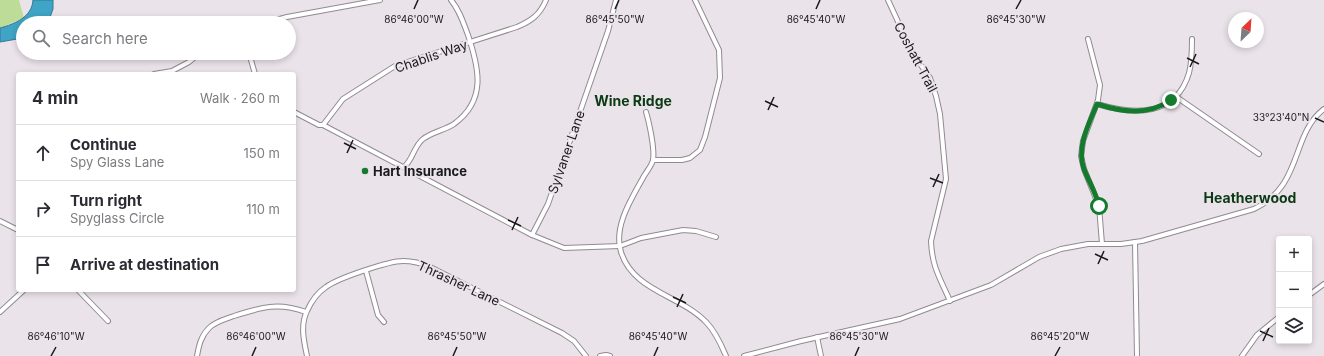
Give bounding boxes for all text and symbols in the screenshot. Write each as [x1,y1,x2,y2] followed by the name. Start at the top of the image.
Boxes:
[1228,12,1264,48] north arrow
[384,13,444,25] text: 86°46'00"W
[586,13,645,25] text: 86°45'50"W
[787,13,845,25] text: 86°45'40"W
[986,13,1046,25] text: 86°45'30"W
[16,16,296,60] search box
[891,19,941,95] street label: Coshatt Trail
[30,27,52,49] icon: search
[62,29,148,48] text: Search here
[393,36,469,76] street label: Chablis Way
[32,88,78,108] text: 4 min
[200,90,280,106] text: Walk · 260 m
[1162,91,1180,109] route end
[594,92,672,109] district label: Wine Ridge
[544,108,588,196] street label: Sylvaner Lane
[1253,111,1309,123] text: 33°23'40"N
[70,135,137,154] text: Continue
[32,142,54,164] icon: ahead
[244,145,280,161] text: 150 m
[70,154,164,170] text: Spy Glass Lane
[373,163,467,179] place label: Hart Insurance
[360,166,370,176] marker: Hart Insurance
[1204,189,1296,206] district label: Heatherwood
[70,191,142,210] text: Turn right
[1090,197,1108,215] route start
[32,198,54,220] icon: right
[246,201,280,217] text: 110 m
[70,210,164,226] text: Spyglass Circle
[1276,236,1312,344] map controls
[1276,236,1312,272] button: +
[32,254,54,276] icon: arrive
[70,255,219,274] text: Arrive at destination
[415,257,503,309] street label: Thrasher Lane
[1276,272,1312,308] button: −
[1276,308,1312,344] button: layers
[27,330,85,342] text: 86°46'10"W
[226,330,286,342] text: 86°46'00"W
[428,330,487,342] text: 86°45'50"W
[629,330,687,342] text: 86°45'40"W
[829,330,889,342] text: 86°45'30"W
[1031,330,1090,342] text: 86°45'20"W

